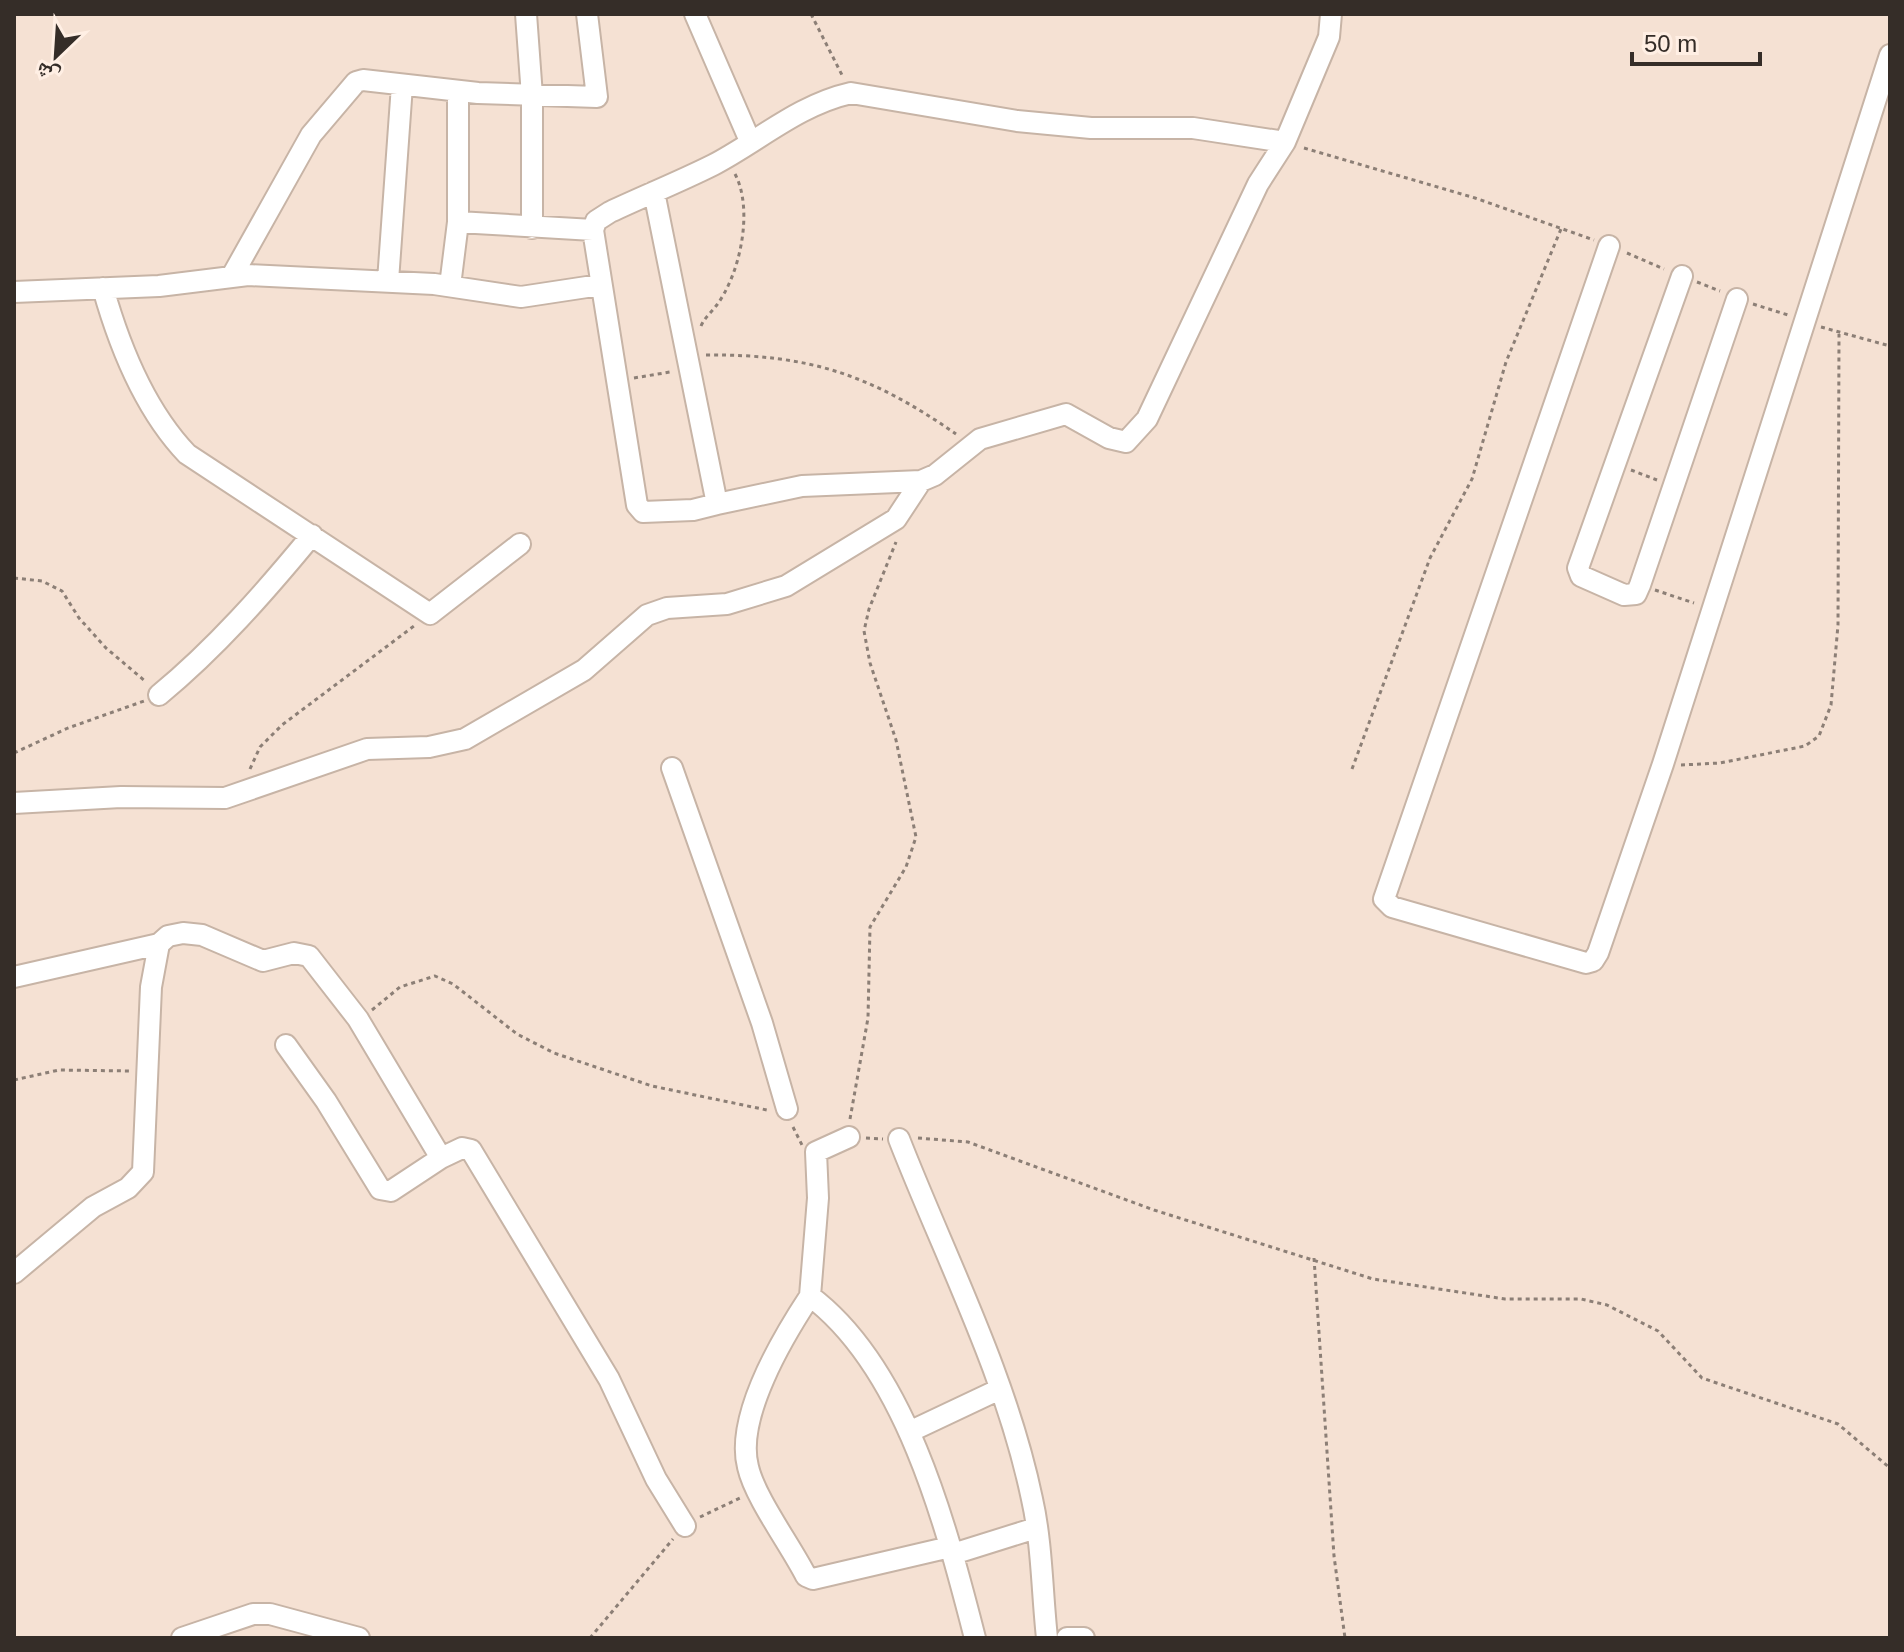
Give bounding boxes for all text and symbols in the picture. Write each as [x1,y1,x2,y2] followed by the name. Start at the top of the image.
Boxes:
[16,16,96,96] north arrow
[1632,16,1760,66] scale bar
[1644,30,1697,57] text: 50 m
[32,57,64,90] text: ش

